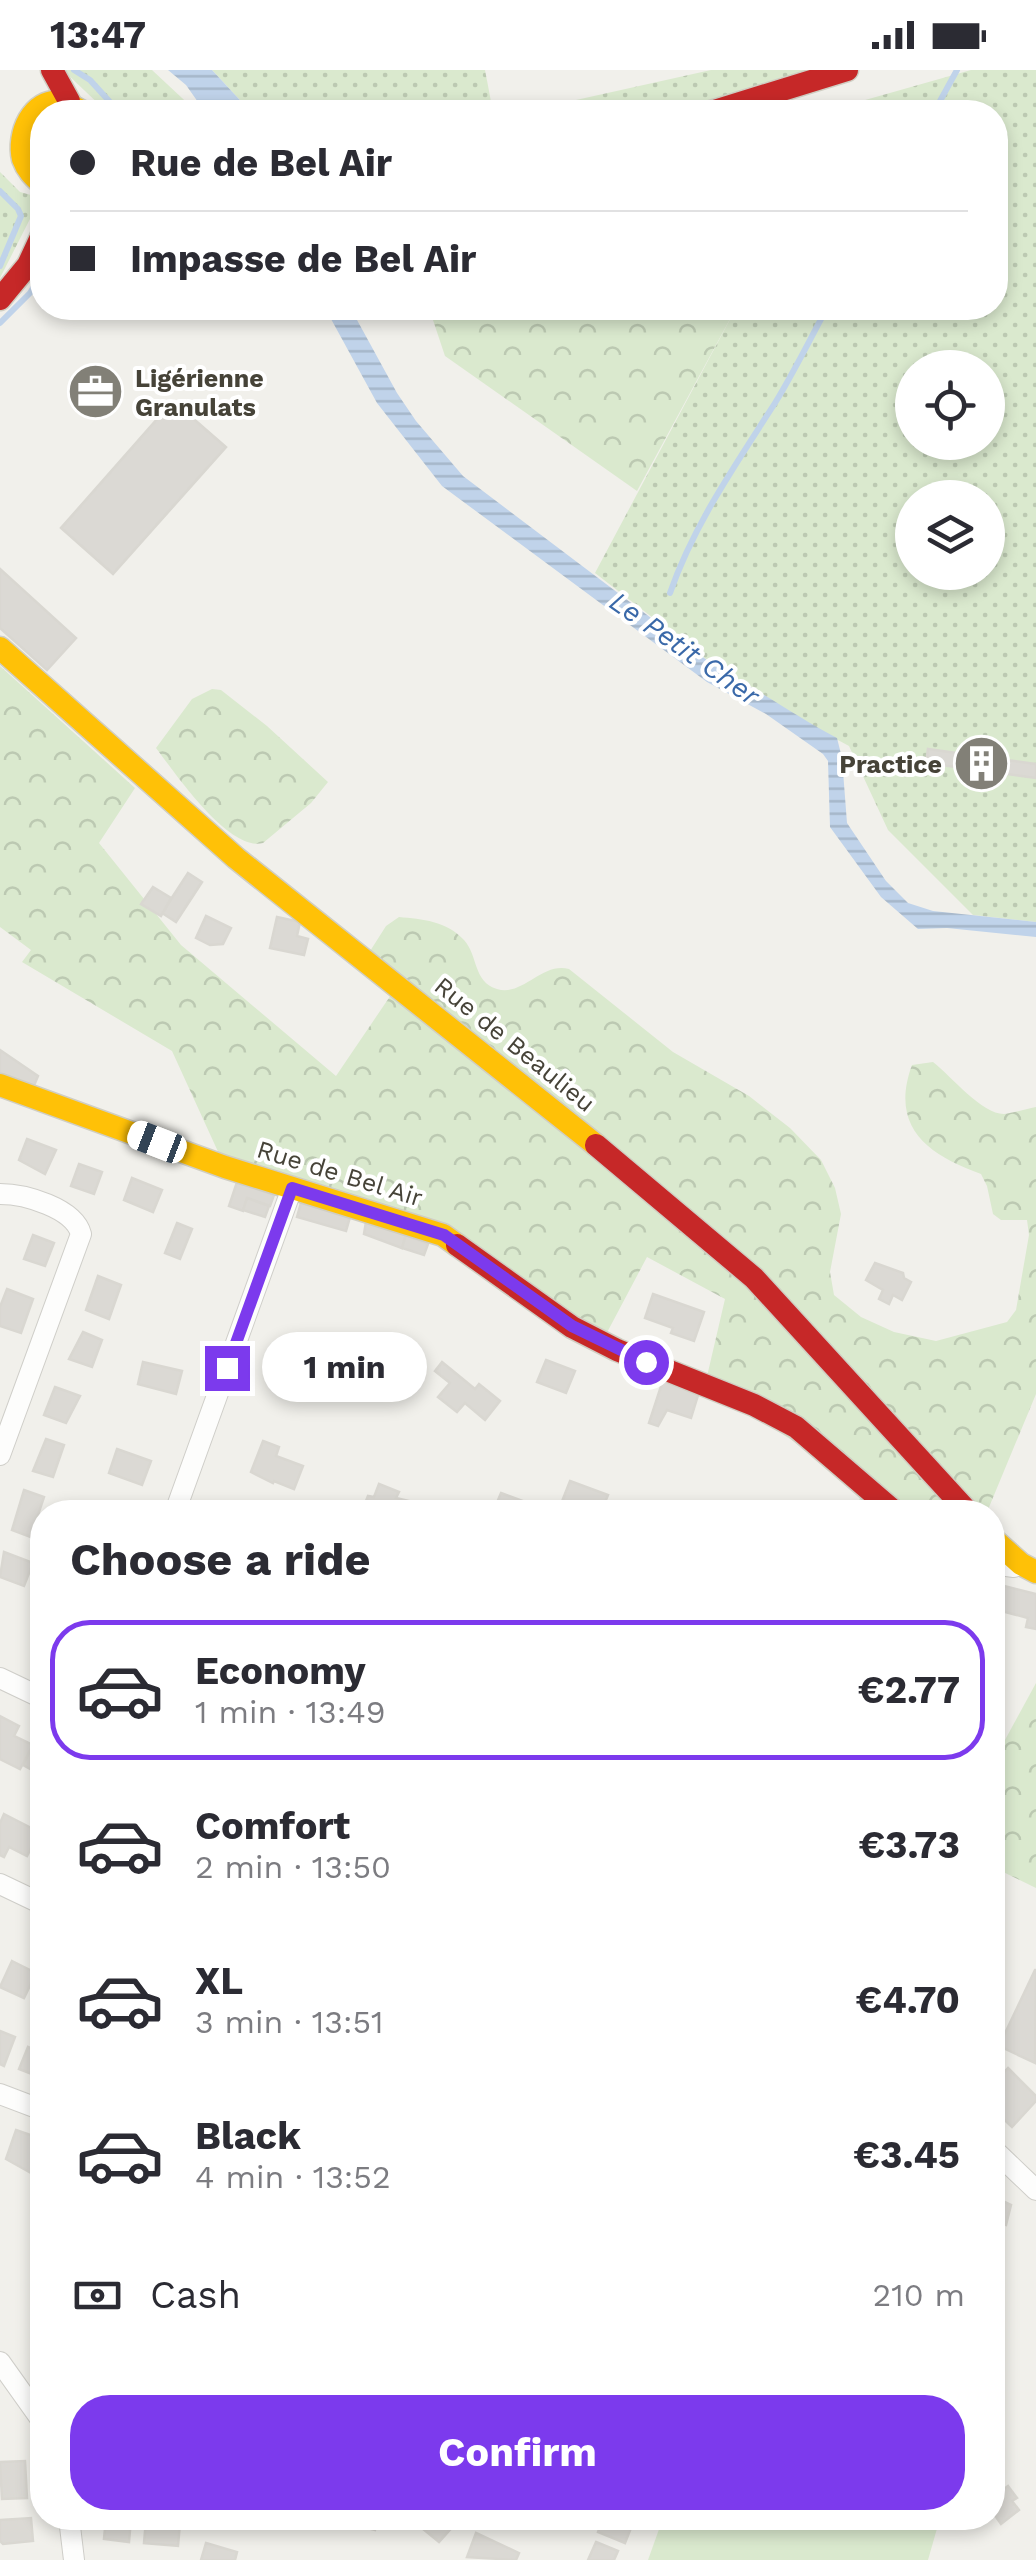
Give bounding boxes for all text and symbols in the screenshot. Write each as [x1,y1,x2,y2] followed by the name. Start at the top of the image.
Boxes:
[50,13,146,57] text: 13:47
[130,141,392,185] text: Rue de Bel Air
[130,237,476,281] text: Impasse de Bel Air
[895,350,1005,590] map controls
[895,350,1005,460] button: locate
[66,362,126,422] office icon: Ligérienne Granulats
[135,364,264,422] place label: Ligérienne Granulats
[895,480,1005,590] button: layers
[604,585,767,713] water label: Le Petit Cher
[951,734,1011,794] building icon: Practice
[839,750,942,779] place label: Practice
[429,971,601,1118] street label: Rue de Beaulieu
[124,1117,190,1167] car
[253,1135,426,1212] street label: Rue de Bel Air
[262,1333,427,1403] callout: 1 min
[624,1340,669,1385] route start
[205,1346,250,1391] route end
[303,1348,386,1386] text: 1 min
[70,1533,370,1586] text: Choose a ride
[75,1645,165,1735] icon: car
[195,1649,366,1693] text: Economy
[858,1668,960,1712] text: €2.77
[195,1693,386,1731] text: 1 min · 13:49
[75,1800,165,1890] icon: car
[195,1804,350,1848] text: Comfort
[858,1823,960,1867] text: €3.73
[195,1848,391,1886] text: 2 min · 13:50
[75,1955,165,2045] icon: car
[195,1959,243,2003] text: XL
[856,1978,960,2022] text: €4.70
[195,2003,384,2041] text: 3 min · 13:51
[75,2110,165,2200] icon: car
[195,2114,301,2158] text: Black
[853,2133,960,2177] text: €3.45
[195,2158,391,2196] text: 4 min · 13:52
[70,2268,125,2323] icon: cash
[150,2273,241,2317] text: Cash
[873,2276,965,2314] text: 210 m
[70,2395,965,2510] button: Confirm

